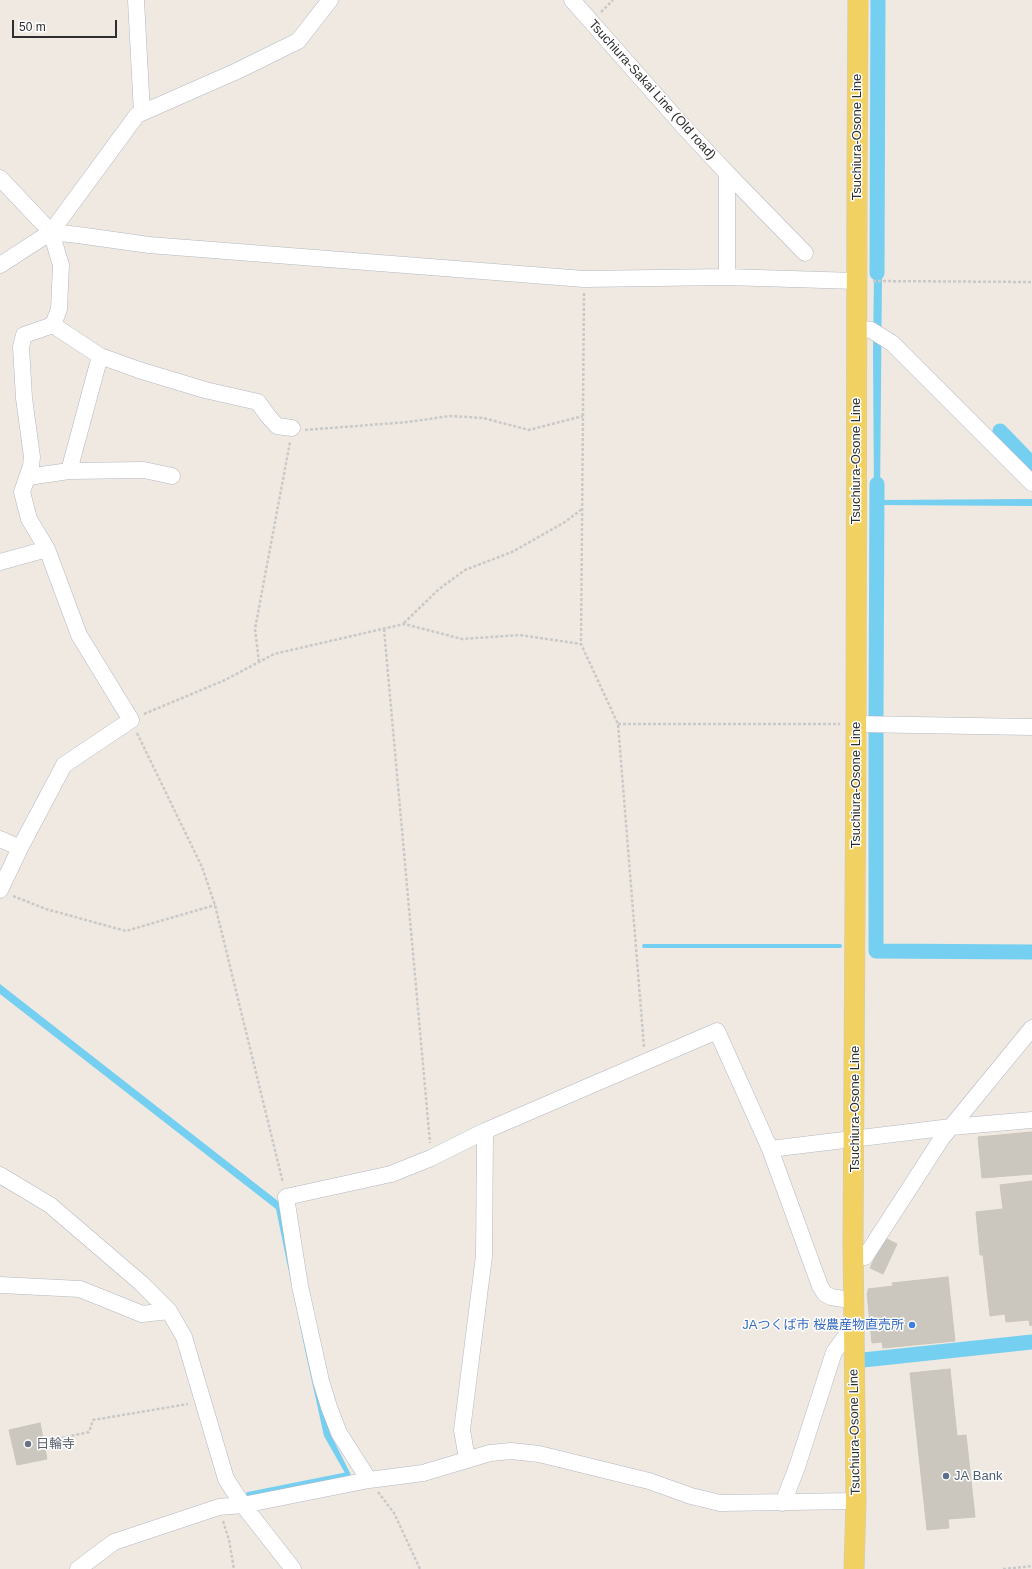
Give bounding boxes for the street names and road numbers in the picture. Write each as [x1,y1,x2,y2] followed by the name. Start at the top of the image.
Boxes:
[585,17,719,163] street label: Tsuchiura-Sakai Line (Old road)
[849,74,865,200] street label: Tsuchiura-Osone Line
[848,398,864,524] street label: Tsuchiura-Osone Line
[848,722,864,848] street label: Tsuchiura-Osone Line
[847,1046,863,1172] street label: Tsuchiura-Osone Line
[846,1369,864,1495] street label: Tsuchiura-Osone Line

